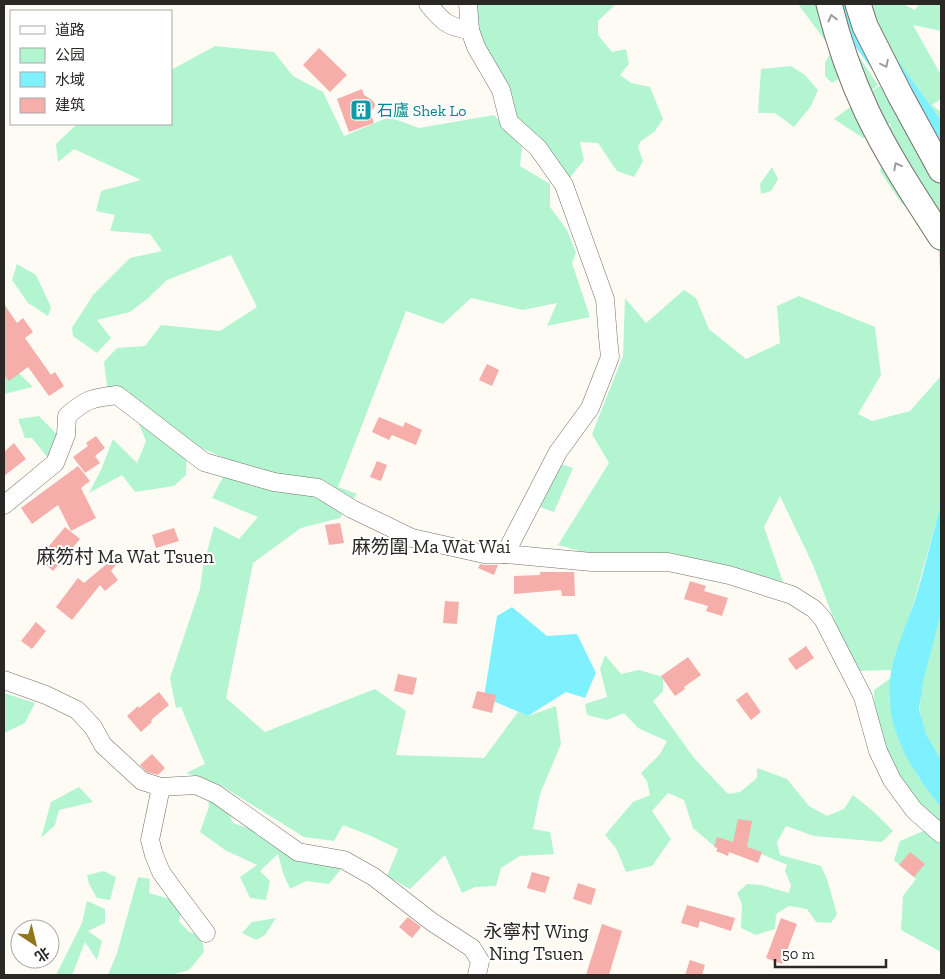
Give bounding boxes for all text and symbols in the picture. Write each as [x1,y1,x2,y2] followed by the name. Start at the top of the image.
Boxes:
[10,10,172,125] legend
[827,13,838,22] one-way arrow
[55,21,85,39] text: 道路
[55,46,85,64] text: 公园
[878,59,888,68] one-way arrow
[55,71,85,89] text: 水域
[55,96,85,114] text: 建筑
[349,98,373,122] building icon: 石廬 Shek Lo
[377,101,467,120] place label: 石廬 Shek Lo
[893,162,903,171] one-way arrow
[352,535,510,558] district label: 麻笏圍 Ma Wat Wai
[36,545,214,568] district label: 麻笏村 Ma Wat Tsuen
[10,919,60,969] north arrow
[483,920,589,965] district label: 永寧村 Wing Ning Tsuen
[775,936,886,968] scale bar
[32,943,53,965] text: 北
[782,945,815,963] text: 50 m

